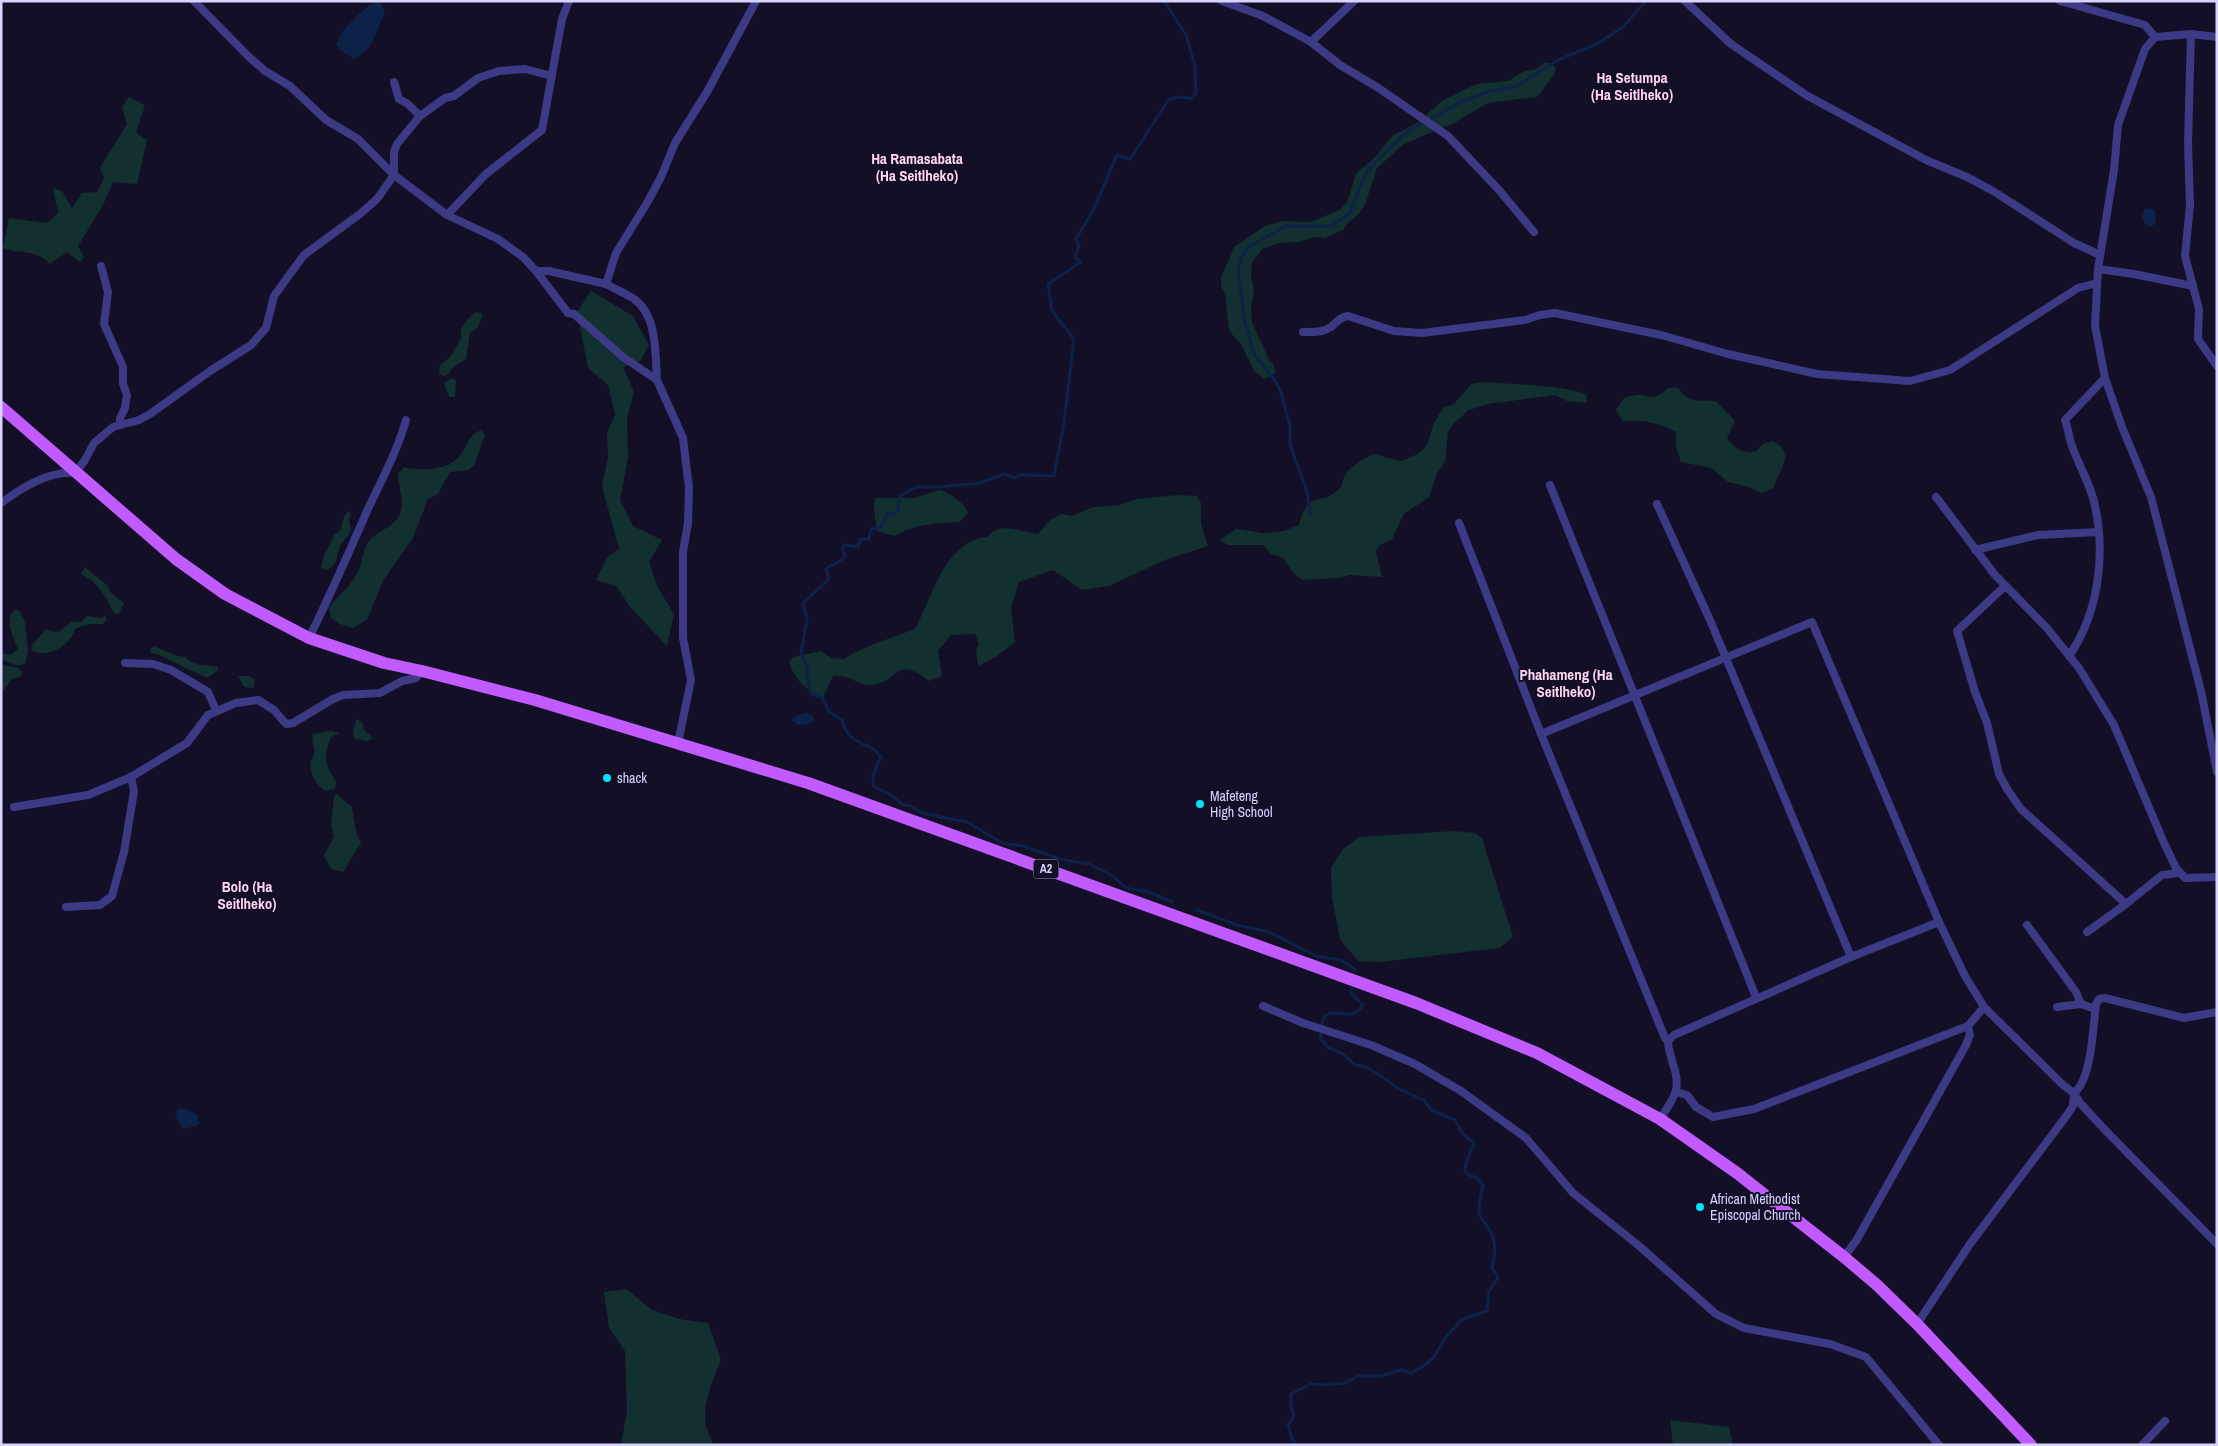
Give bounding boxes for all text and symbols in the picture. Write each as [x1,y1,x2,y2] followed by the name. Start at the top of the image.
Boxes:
[1591,67,1673,105] district label: Ha Setumpa (Ha Seitlheko)
[871,148,963,186] district label: Ha Ramasabata (Ha Seitlheko)
[1520,664,1613,702] district label: Phahameng (Ha Seitlheko)
[617,769,647,787] place label: shack
[601,772,613,784] marker: shack
[1210,787,1273,821] place label: Mafeteng High School
[1194,798,1206,810] marker: Mafeteng High School
[1034,860,1058,879] road number: A2
[218,876,276,914] district label: Bolo (Ha Seitlheko)
[1709,1190,1801,1224] place label: African Methodist Episcopal Church
[1694,1201,1706,1213] marker: African Methodist Episcopal Church

